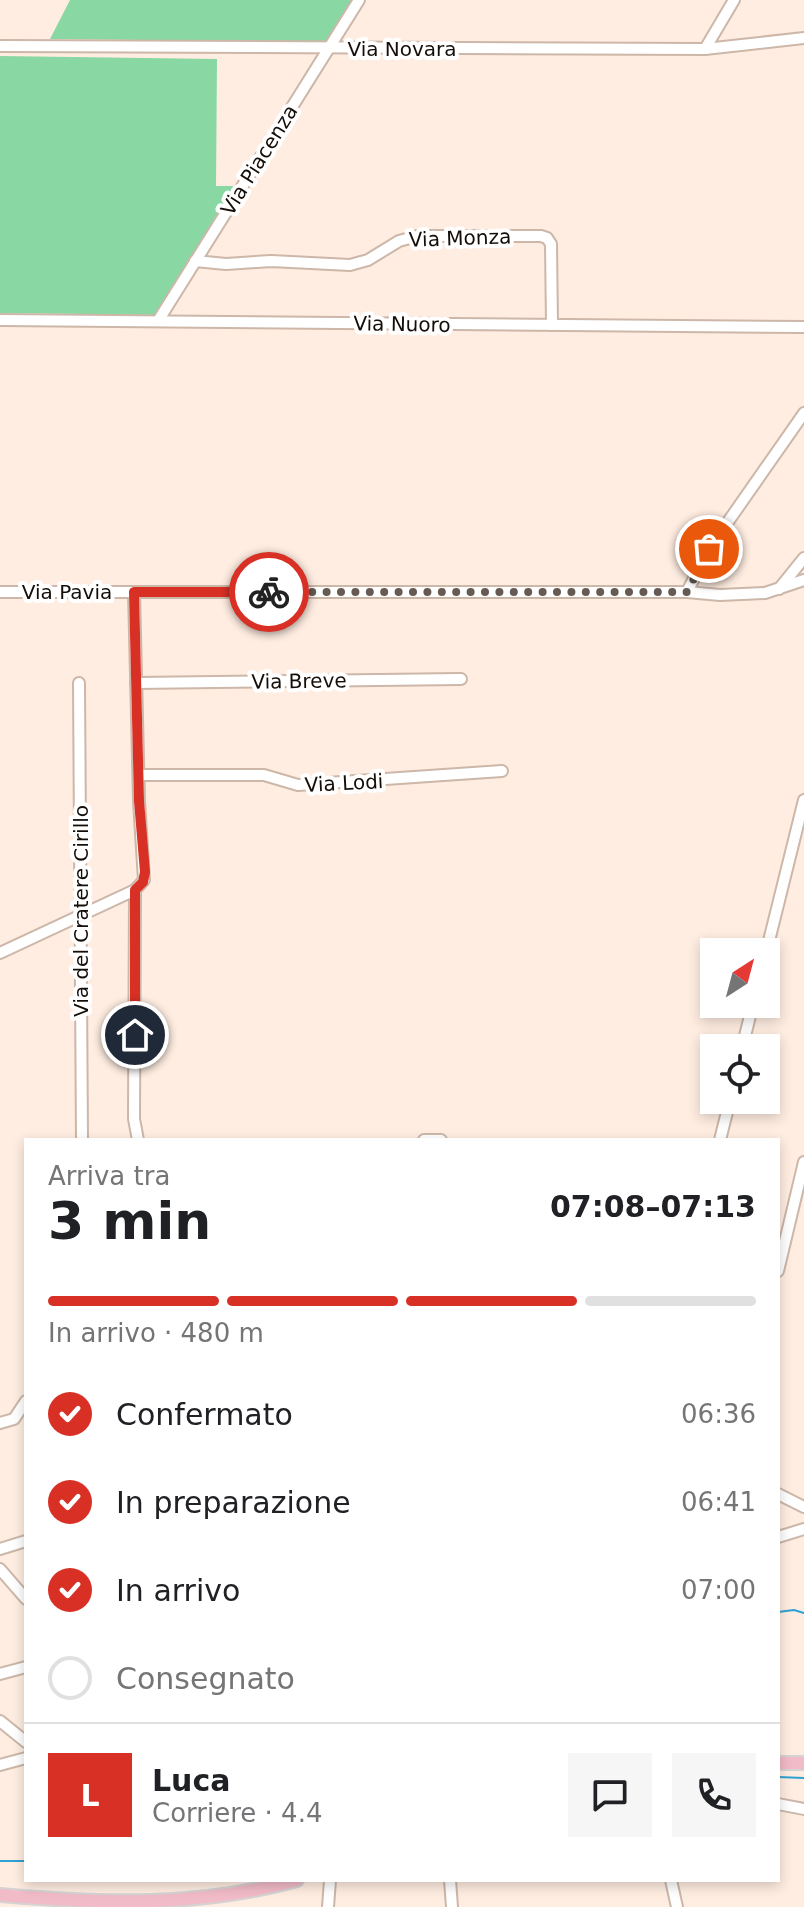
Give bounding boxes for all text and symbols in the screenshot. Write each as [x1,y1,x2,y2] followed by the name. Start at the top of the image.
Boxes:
[347,37,457,61] street label: Via Novara
[216,100,302,220] street label: Via Piacenza
[408,224,512,252] street label: Via Monza
[353,311,451,337] street label: Via Nuoro
[675,515,743,583] pin
[687,527,731,571] icon: bag
[229,552,309,632] courier
[247,570,291,614] icon: bike
[22,580,112,604] street label: Via Pavia
[251,668,347,694] street label: Via Breve
[304,769,384,797] street label: Via Lodi
[69,805,93,1017] street label: Via del Cratere Cirillo
[700,938,780,1018] north arrow
[700,938,780,1114] map controls
[101,1001,169,1069] pin
[113,1013,157,1057] icon: home
[700,1034,780,1114] button: locate
[48,1161,170,1191] text: Arriva tra
[550,1189,756,1224] text: 07:08–07:13
[48,1191,211,1251] text: 3 min
[48,1318,264,1348] text: In arrivo · 480 m
[48,1392,92,1436] icon: check
[116,1397,293,1432] text: Confermato
[681,1399,756,1429] text: 06:36
[48,1480,92,1524] icon: check
[116,1485,351,1520] text: In preparazione
[681,1487,756,1517] text: 06:41
[48,1568,92,1612] icon: check
[116,1573,240,1608] text: In arrivo
[681,1575,756,1605] text: 07:00
[116,1661,295,1696] text: Consegnato
[568,1753,652,1837] button: chat
[672,1753,756,1837] button: phone
[152,1763,231,1798] text: Luca
[80,1778,100,1813] text: L
[152,1798,322,1828] text: Corriere · 4.4

